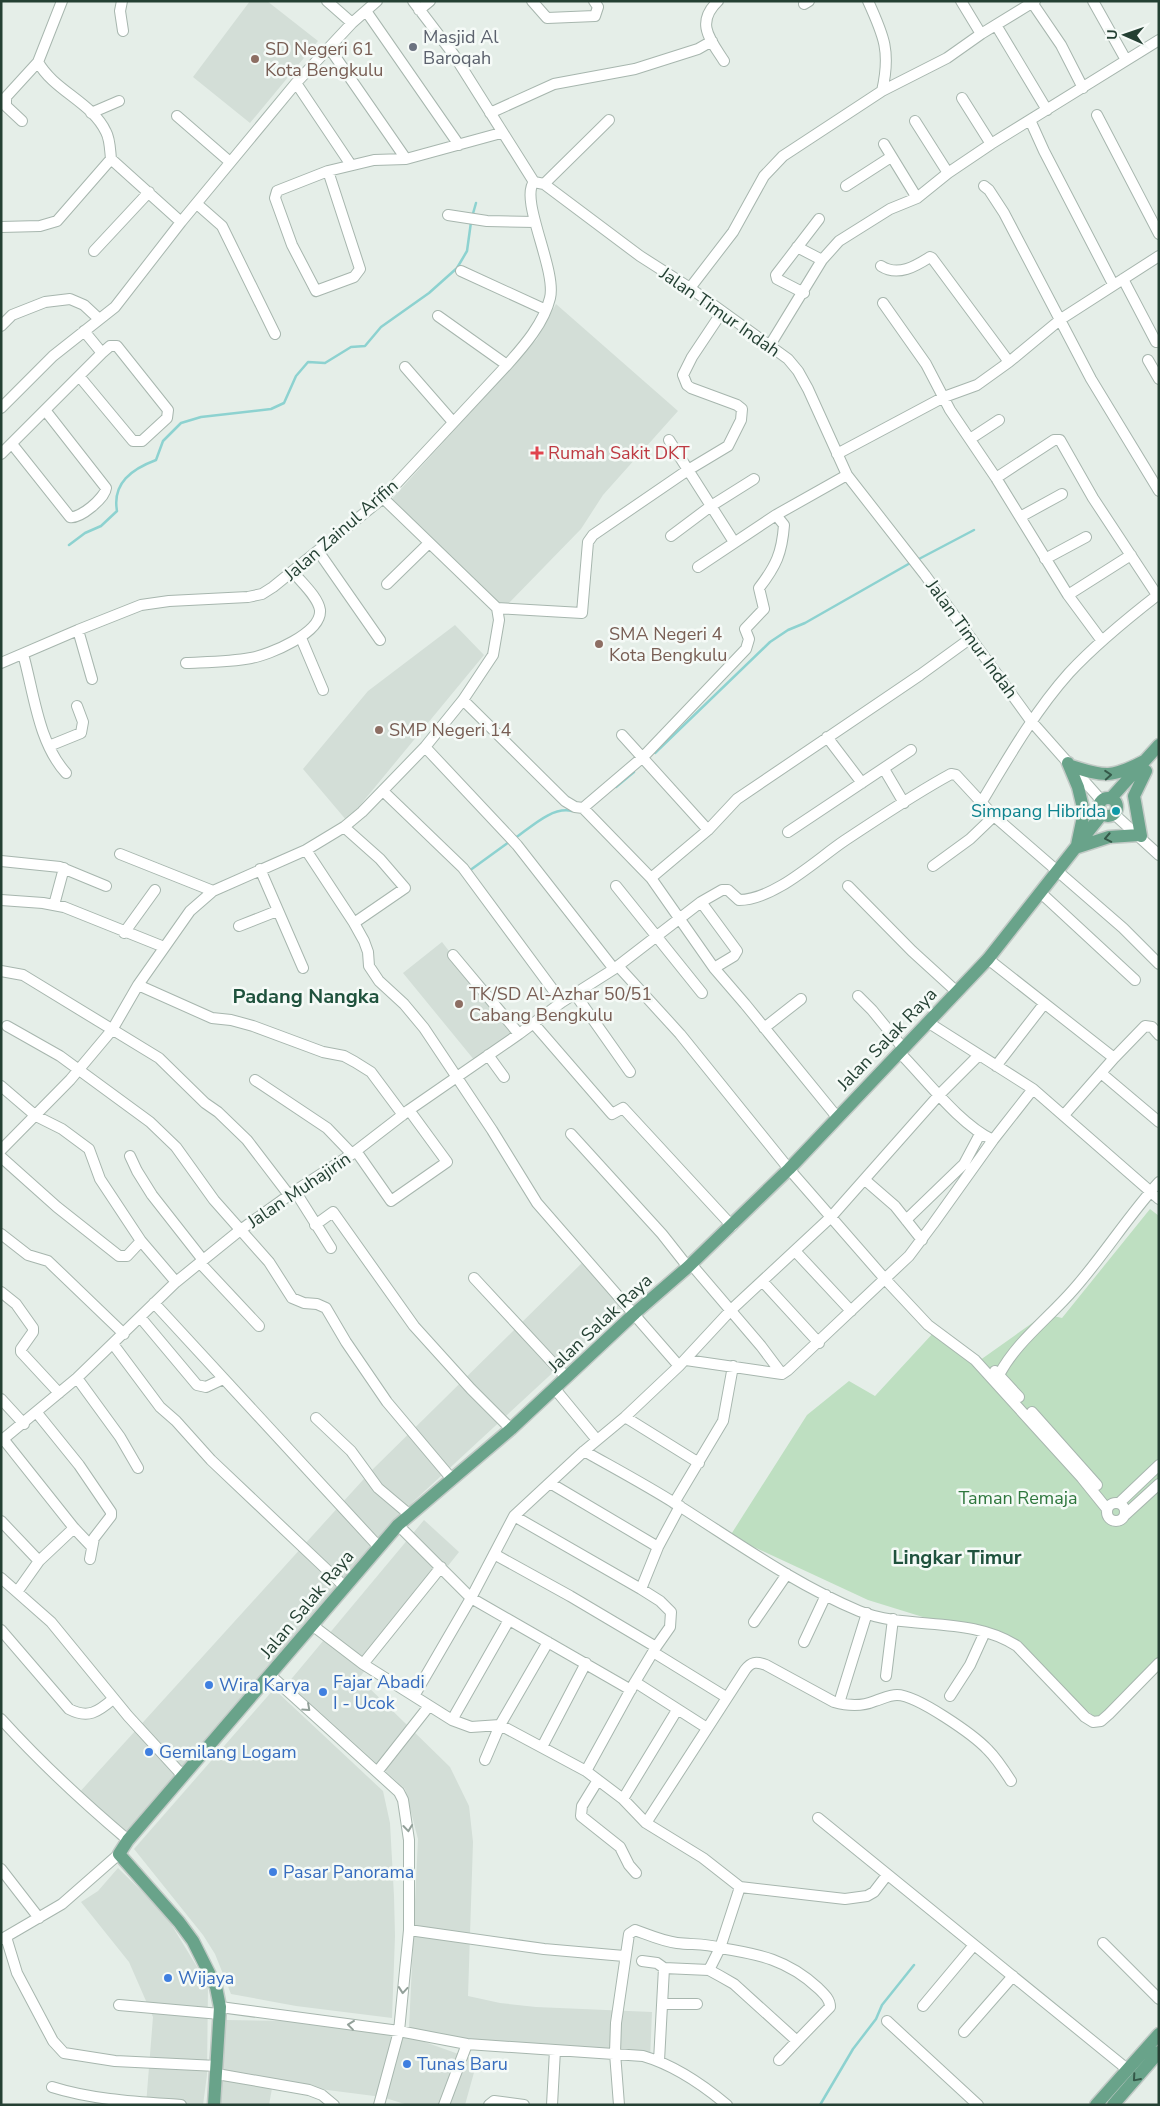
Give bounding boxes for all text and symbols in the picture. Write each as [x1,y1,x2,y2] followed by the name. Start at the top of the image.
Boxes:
[1100,10,1150,60] north arrow
[423,25,499,70] place label: Masjid Al Baroqah
[1103,29,1122,40] text: U
[265,37,383,82] place label: SD Negeri 61 Kota Bengkulu
[407,41,419,53] marker: Masjid Al Baroqah
[249,53,261,65] marker: SD Negeri 61 Kota Bengkulu
[654,261,785,362] street label: Jalan Timur Indah
[548,441,690,465] place label: Rumah Sakit DKT
[530,446,544,460] marker: Rumah Sakit DKT
[278,474,403,587] street label: Jalan Zainul Arifin
[920,574,1023,703] street label: Jalan Timur Indah
[609,622,727,667] place label: SMA Negeri 4 Kota Bengkulu
[593,638,605,650] marker: SMA Negeri 4 Kota Bengkulu
[389,718,512,742] place label: SMP Negeri 14
[373,724,385,736] marker: SMP Negeri 14
[1105,769,1113,780] one-way arrow
[971,799,1106,823] place label: Simpang Hibrida
[1110,805,1122,817] marker: Simpang Hibrida
[1104,833,1113,843] one-way arrow
[469,982,652,1027] place label: TK/SD Al-Azhar 50/51 Cabang Bengkulu
[831,982,942,1096] street label: Jalan Salak Raya
[233,983,379,1010] district label: Padang Nangka
[453,998,465,1010] marker: TK/SD Al-Azhar 50/51 Cabang Bengkulu
[242,1147,355,1234] street label: Jalan Muhajirin
[542,1268,657,1378] street label: Jalan Salak Raya
[959,1486,1077,1510] park label: Taman Remaja
[892,1544,1022,1571] district label: Lingkar Timur
[254,1545,359,1664] street label: Jalan Salak Raya
[333,1670,425,1715] place label: Fajar Abadi I - Ucok
[219,1673,310,1697] place label: Wira Karya
[203,1679,215,1691] marker: Wira Karya
[317,1686,329,1698] marker: Fajar Abadi I - Ucok
[301,1702,310,1711] one-way arrow
[159,1740,297,1764] place label: Gemilang Logam
[143,1746,155,1758] marker: Gemilang Logam
[402,1824,413,1832] one-way arrow
[283,1860,414,1884] place label: Pasar Panorama
[267,1866,279,1878] marker: Pasar Panorama
[178,1966,234,1990] place label: Wijaya
[162,1972,174,1984] marker: Wijaya
[398,1986,409,1994] one-way arrow
[347,2020,355,2031] one-way arrow
[417,2052,508,2076] place label: Tunas Baru
[401,2058,413,2070] marker: Tunas Baru
[1133,2073,1142,2082] one-way arrow

